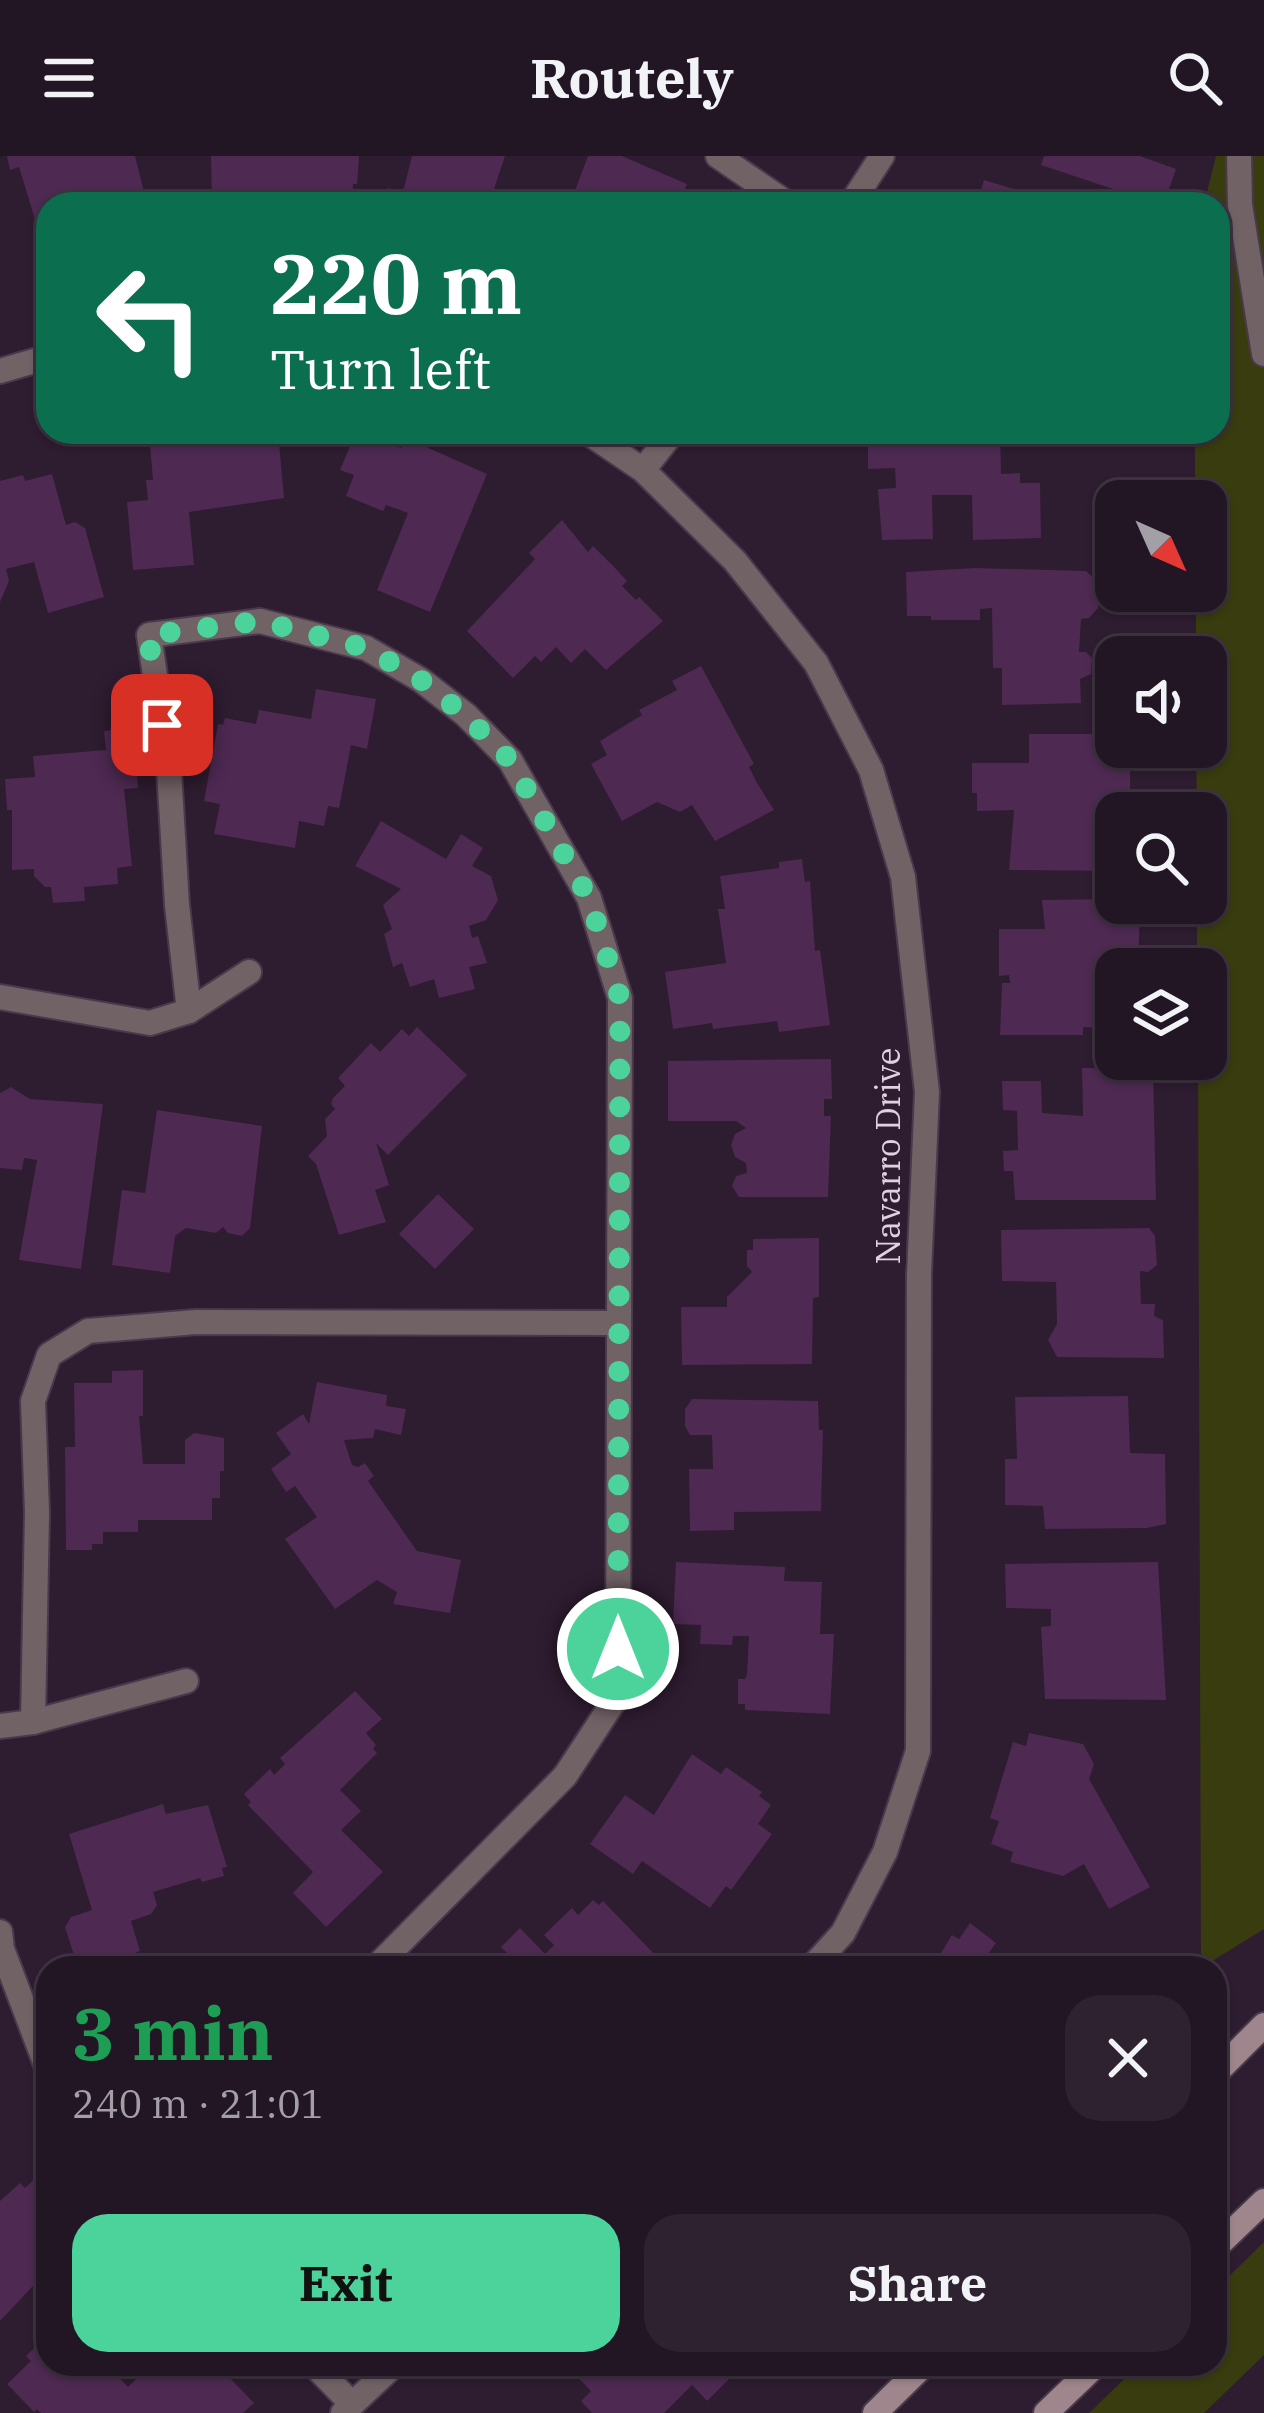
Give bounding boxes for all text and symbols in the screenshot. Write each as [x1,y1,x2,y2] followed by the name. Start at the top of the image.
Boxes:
[530,43,734,113] text: Routely
[36,45,102,111] icon: menu
[1162,45,1228,111] icon: search
[270,228,522,337] text: 220 m
[72,240,228,396] icon: left
[270,334,491,404] text: Turn left
[1095,480,1227,612] north arrow
[1095,480,1227,1080] map controls
[1095,636,1227,768] button: sound
[111,674,213,776] pin
[129,692,195,758] icon: arrive
[1095,792,1227,924] button: search
[1095,948,1227,1080] button: layers
[866,1047,909,1265] street label: Navarro Drive
[555,1586,681,1712] position arrow
[72,1986,274,2080] text: 3 min
[1065,1995,1191,2121] button: close
[72,2078,324,2129] text: 240 m · 21:01
[72,2214,620,2352] button: Exit
[644,2214,1191,2352] button: Share

